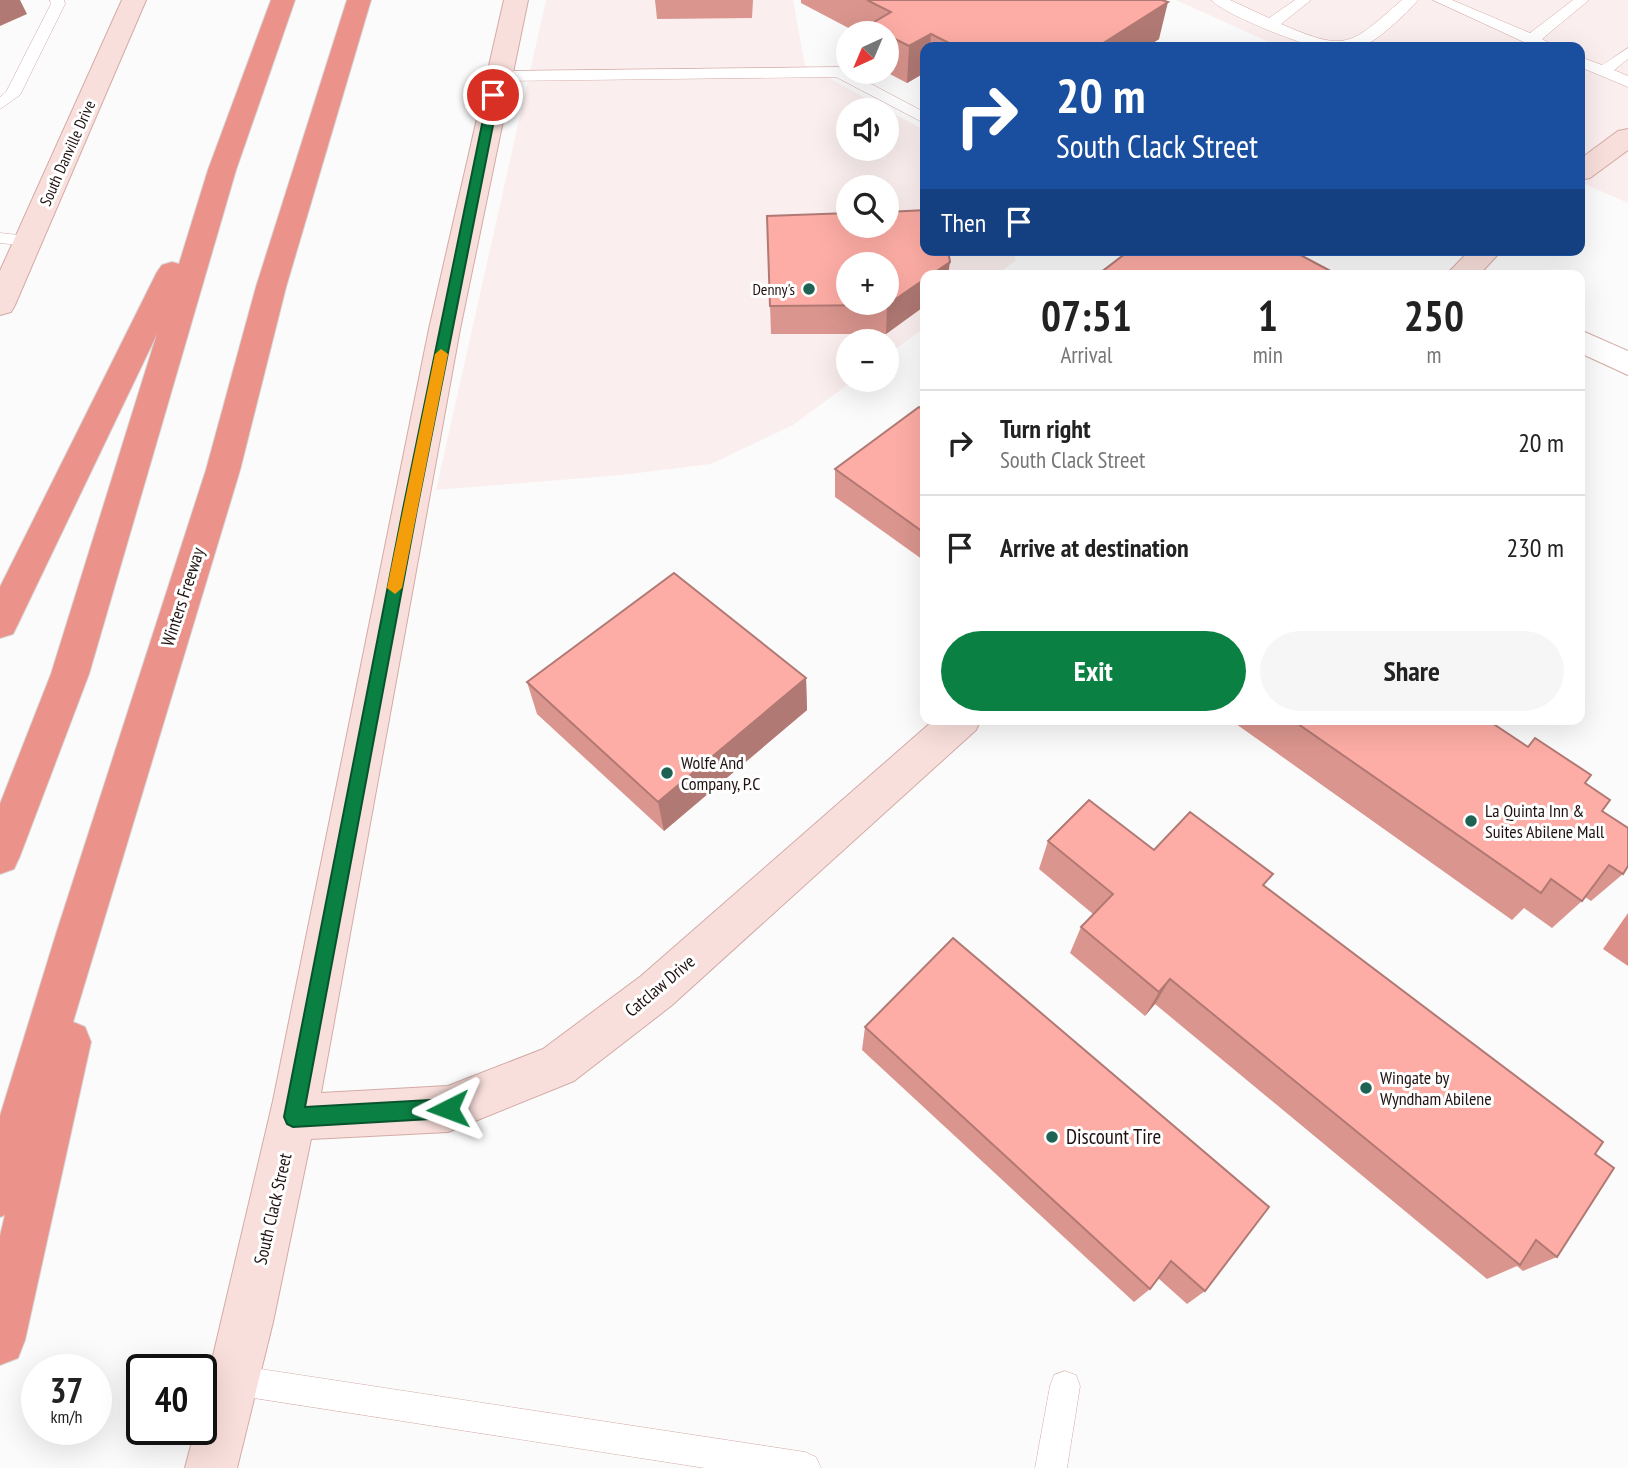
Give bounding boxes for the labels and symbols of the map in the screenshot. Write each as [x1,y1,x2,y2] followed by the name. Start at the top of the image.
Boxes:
[836,21,900,84] north arrow
[463,65,523,125] pin
[35,97,99,209] street label: South Danville Drive
[752,279,795,299] place label: Denny's
[801,281,817,297] marker: Denny's
[156,544,209,649] street label: Winters Freeway
[681,751,761,795] place label: Wolfe And Company, P.C
[659,765,675,781] marker: Wolfe And Company, P.C
[1485,799,1605,843] place label: La Quinta Inn & Suites Abilene Mall
[1463,813,1479,829] marker: La Quinta Inn & Suites Abilene Mall
[620,950,699,1022] street label: Catclaw Drive
[1380,1066,1492,1110] place label: Wingate by Wyndham Abilene
[411,1072,485,1146] position arrow
[1358,1080,1374,1096] marker: Wingate by Wyndham Abilene
[1066,1123,1161,1150] place label: Discount Tire
[1044,1129,1060,1145] marker: Discount Tire
[249,1151,297,1267] street label: South Clack Street
[126,1354,217,1445] speed limit sign: 40

